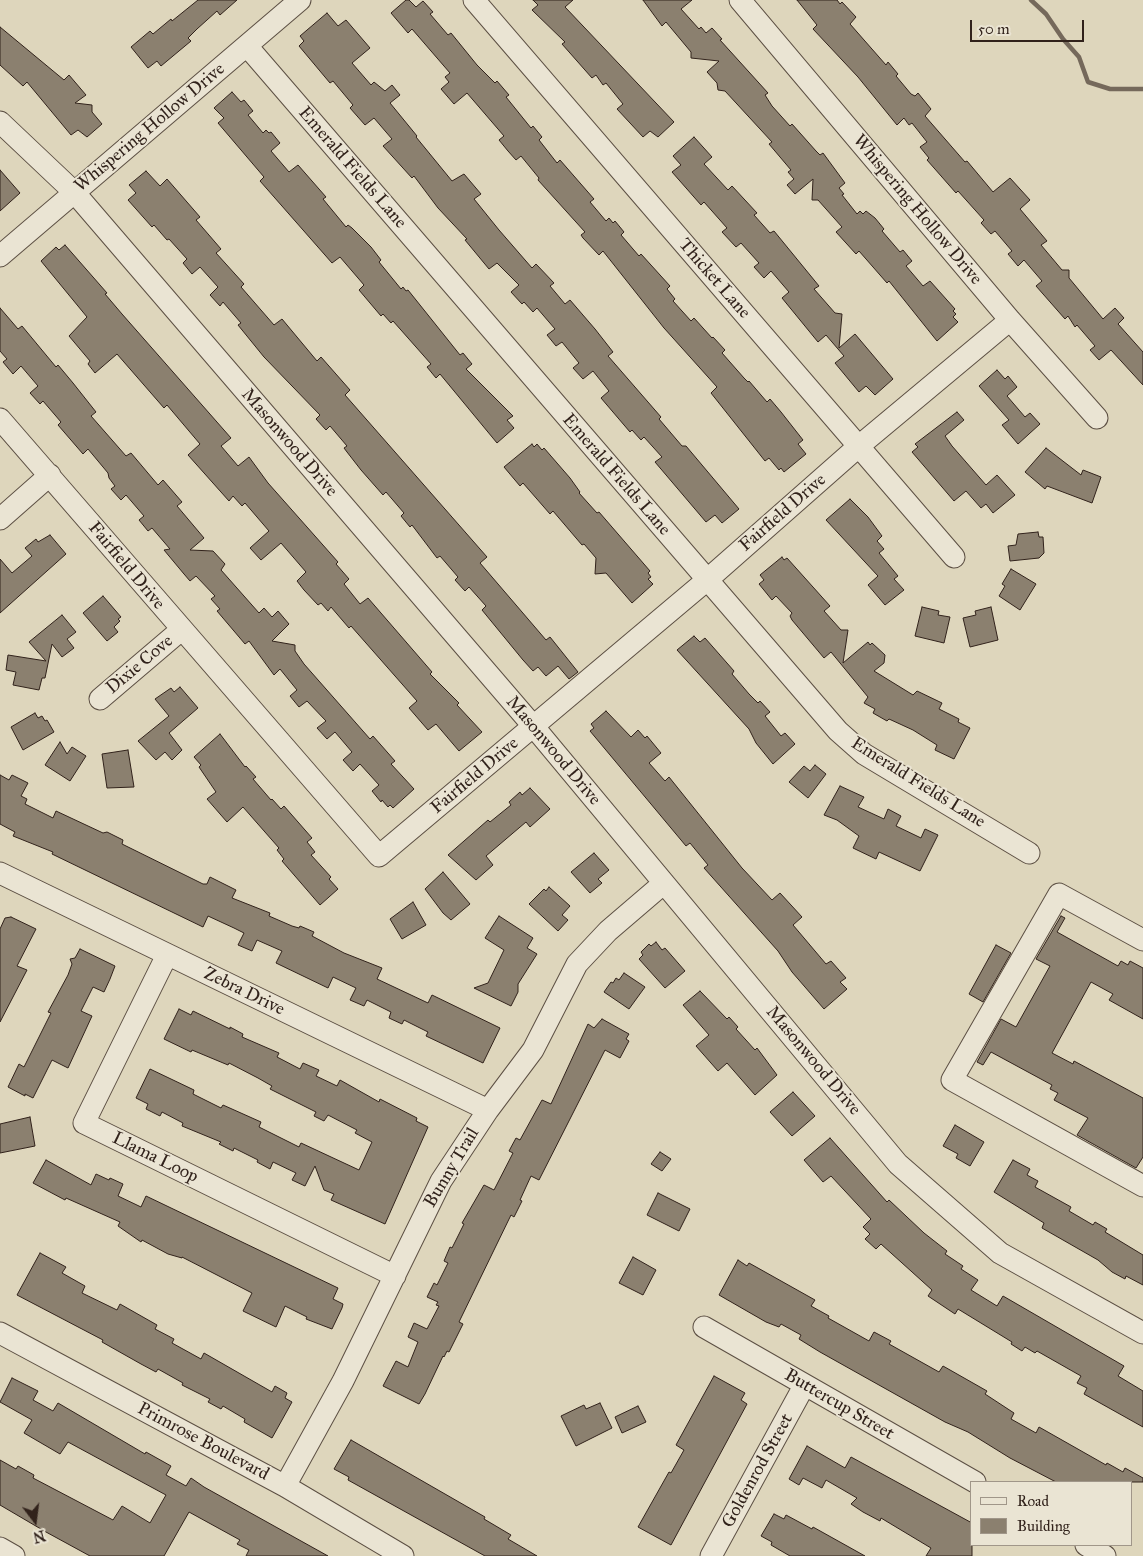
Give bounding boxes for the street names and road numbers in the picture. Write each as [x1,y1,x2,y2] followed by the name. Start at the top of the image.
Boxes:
[70,59,230,197] street label: Whispering Hollow Drive
[293,103,411,233] street label: Emerald Fields Lane
[848,130,986,290] street label: Whispering Hollow Drive
[673,235,755,323] street label: Thicket Lane
[236,385,342,501] street label: Masonwood Drive
[557,410,675,540] street label: Emerald Fields Lane
[735,469,831,557] street label: Fairfield Drive
[83,518,169,614] street label: Fairfield Drive
[102,631,178,699] street label: Dixie Cove
[501,692,605,810] street label: Masonwood Drive
[427,733,523,819] street label: Fairfield Drive
[847,733,989,833] street label: Emerald Fields Lane
[200,963,288,1021] street label: Zebra Drive
[761,1002,865,1120] street label: Masonwood Drive
[420,1124,484,1212] street label: Bunny Trail
[108,1128,202,1188] street label: Llama Loop
[780,1365,898,1445] street label: Buttercup Street
[134,1398,272,1486] street label: Primrose Boulevard
[718,1410,798,1532] street label: Goldenrod Street

